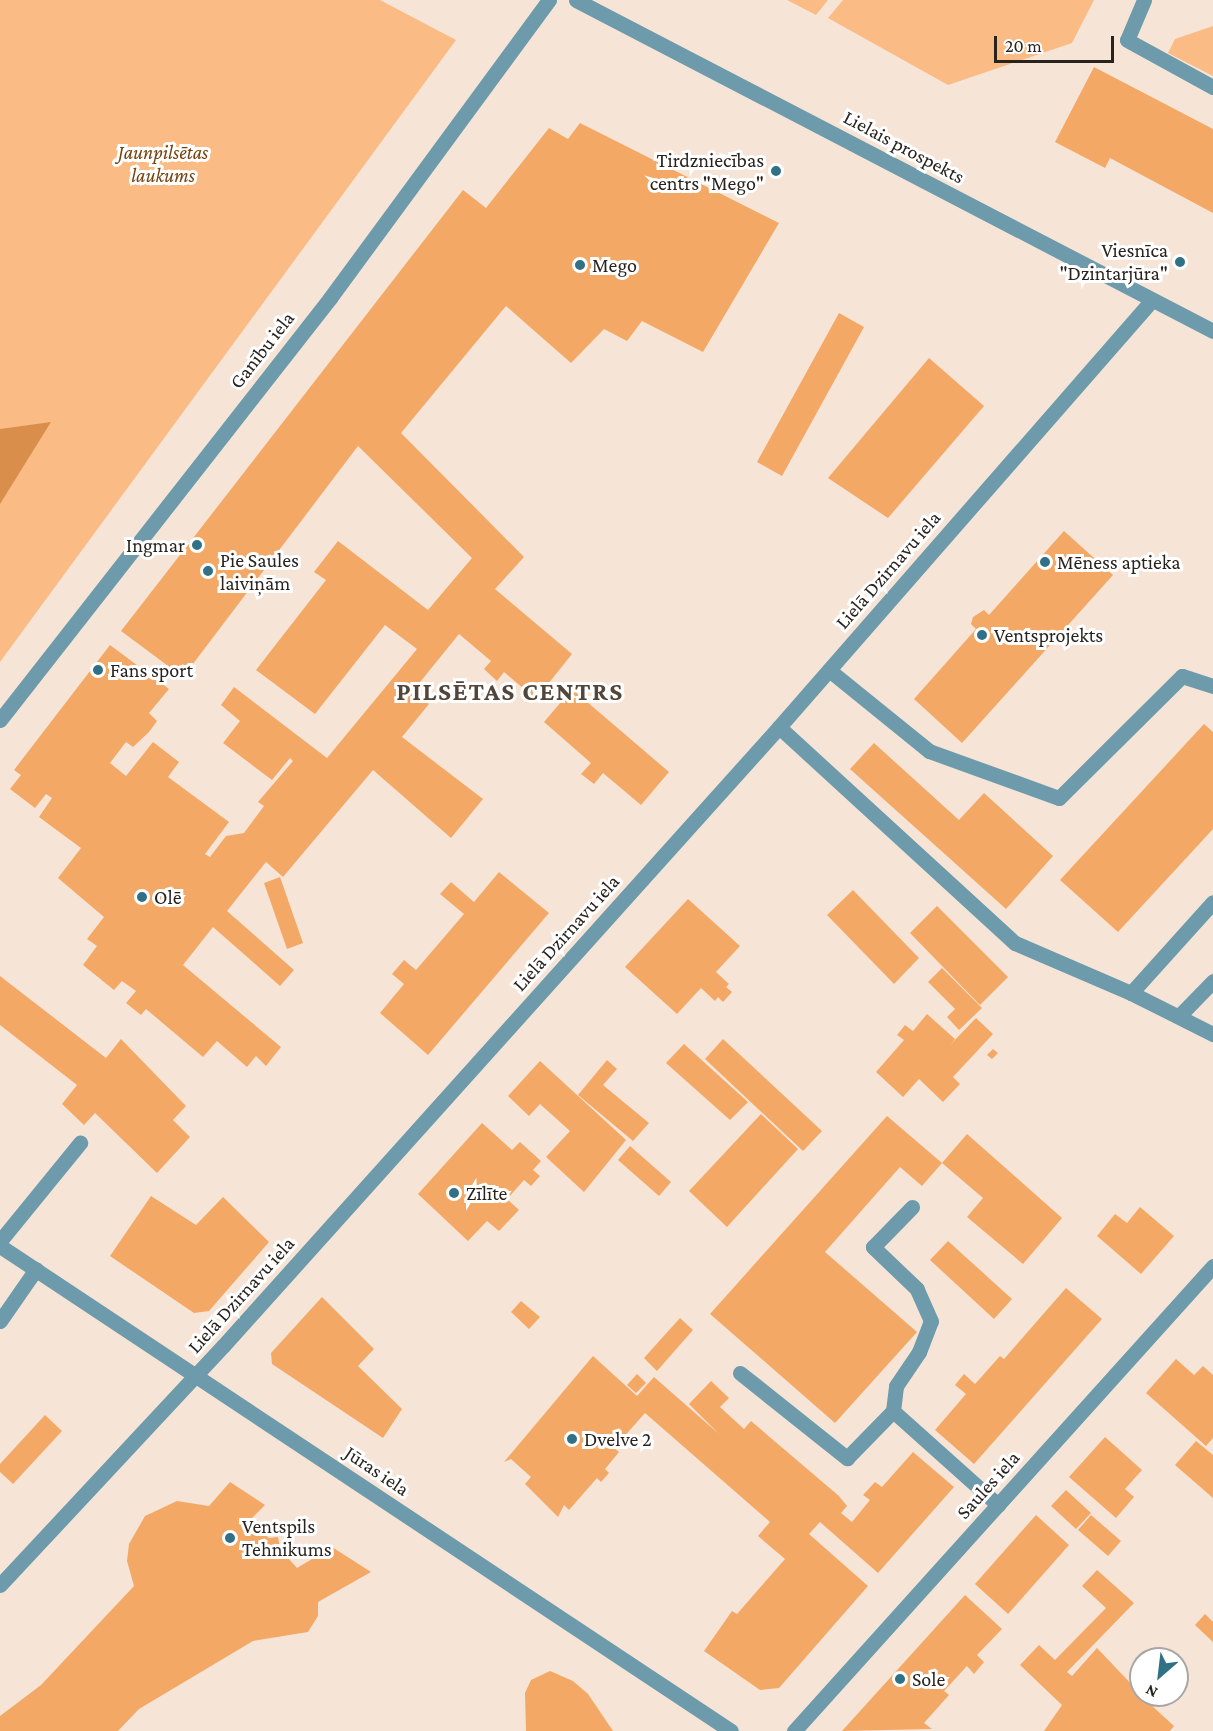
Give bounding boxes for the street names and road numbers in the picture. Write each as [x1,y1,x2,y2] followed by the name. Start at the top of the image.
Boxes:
[839,105,969,189] street label: Lielais prospekts
[225,307,299,393] street label: Ganību iela
[830,506,946,634] street label: Lielā Dzirnavu iela
[507,870,625,996] street label: Lielā Dzirnavu iela
[182,1232,300,1358] street label: Lielā Dzirnavu iela
[340,1441,414,1501] street label: Jūras iela
[951,1446,1025,1524] street label: Saules iela

